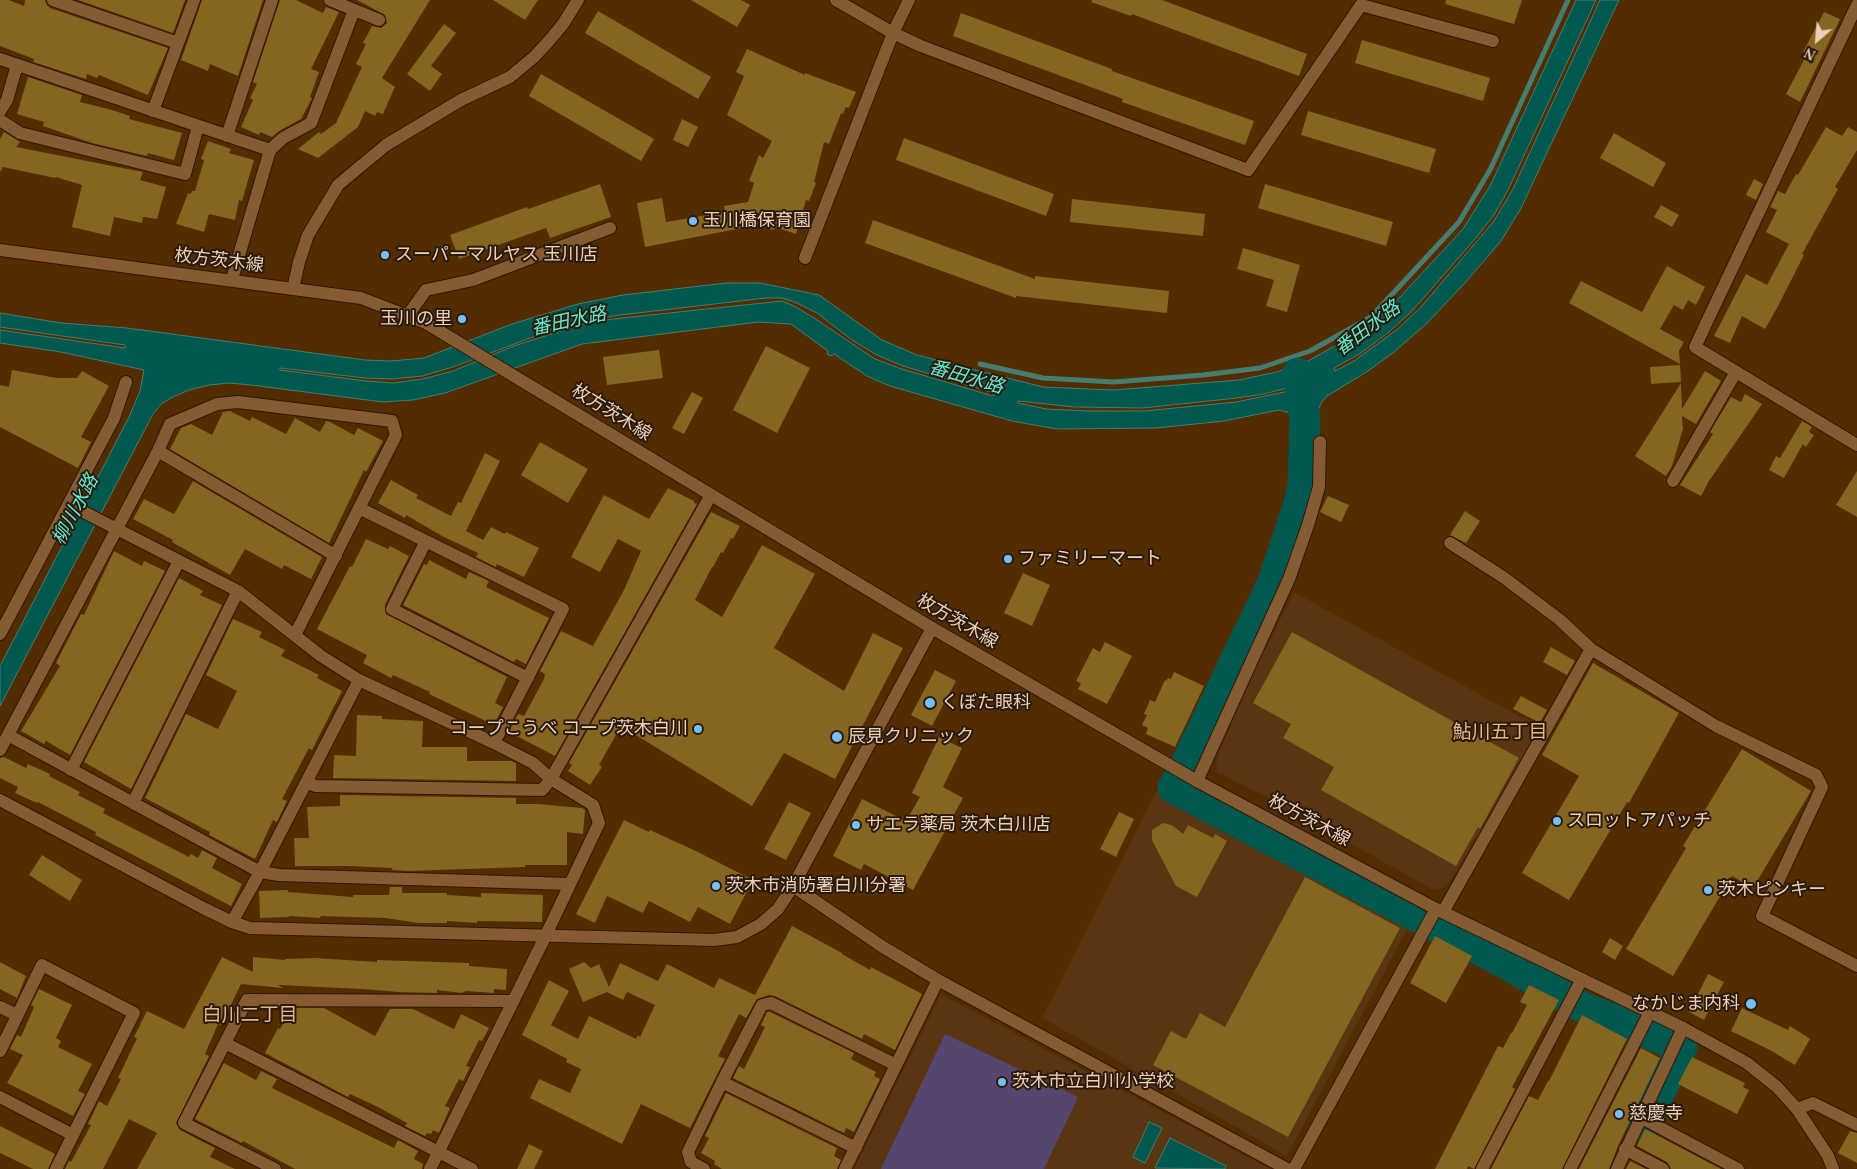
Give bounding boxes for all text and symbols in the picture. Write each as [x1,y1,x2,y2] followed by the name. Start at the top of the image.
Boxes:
[1792,15,1842,65] north arrow
[1802,45,1818,63] text: N
[703,210,811,232] place label: 玉川橋保育園
[687,215,699,227] marker: 玉川橋保育園
[395,244,597,266] place label: スーパーマルヤス 玉川店
[173,245,265,277] street label: 枚方茨木線
[379,249,391,261] marker: スーパーマルヤス 玉川店
[1331,297,1405,361] water label: 番田水路
[529,303,609,341] water label: 番田水路
[380,308,452,330] place label: 玉川の里
[456,313,468,325] marker: 玉川の里
[926,357,1006,399] water label: 番田水路
[567,380,655,446] street label: 枚方茨木線
[48,471,104,549] water label: 柳川水路
[1018,548,1162,570] place label: ファミリーマート
[1002,553,1014,565] marker: ファミリーマート
[913,590,1001,654] street label: 枚方茨木線
[941,692,1031,714] place label: くぼた眼科
[923,696,937,710] marker: くぼた眼科
[450,718,688,740] place label: コープこうべ コープ茨木白川
[1453,722,1547,744] district label: 鮎川五丁目
[692,723,704,735] marker: コープこうべ コープ茨木白川
[848,726,974,748] place label: 辰見クリニック
[830,730,844,744] marker: 辰見クリニック
[1264,790,1354,852] street label: 枚方茨木線
[1567,810,1711,832] place label: スロットアパッチ
[866,814,1050,836] place label: サエラ薬局 茨木白川店
[1551,815,1563,827] marker: スロットアパッチ
[850,819,862,831] marker: サエラ薬局 茨木白川店
[726,875,906,897] place label: 茨木市消防署白川分署
[1718,879,1826,901] place label: 茨木ピンキー
[710,880,722,892] marker: 茨木市消防署白川分署
[1702,884,1714,896] marker: 茨木ピンキー
[1632,993,1740,1015] place label: なかじま内科
[1744,997,1758,1011] marker: なかじま内科
[203,1005,297,1027] district label: 白川二丁目
[1012,1071,1174,1093] place label: 茨木市立白川小学校
[996,1076,1008,1088] marker: 茨木市立白川小学校
[1629,1103,1683,1125] place label: 慈慶寺
[1613,1108,1625,1120] marker: 慈慶寺

